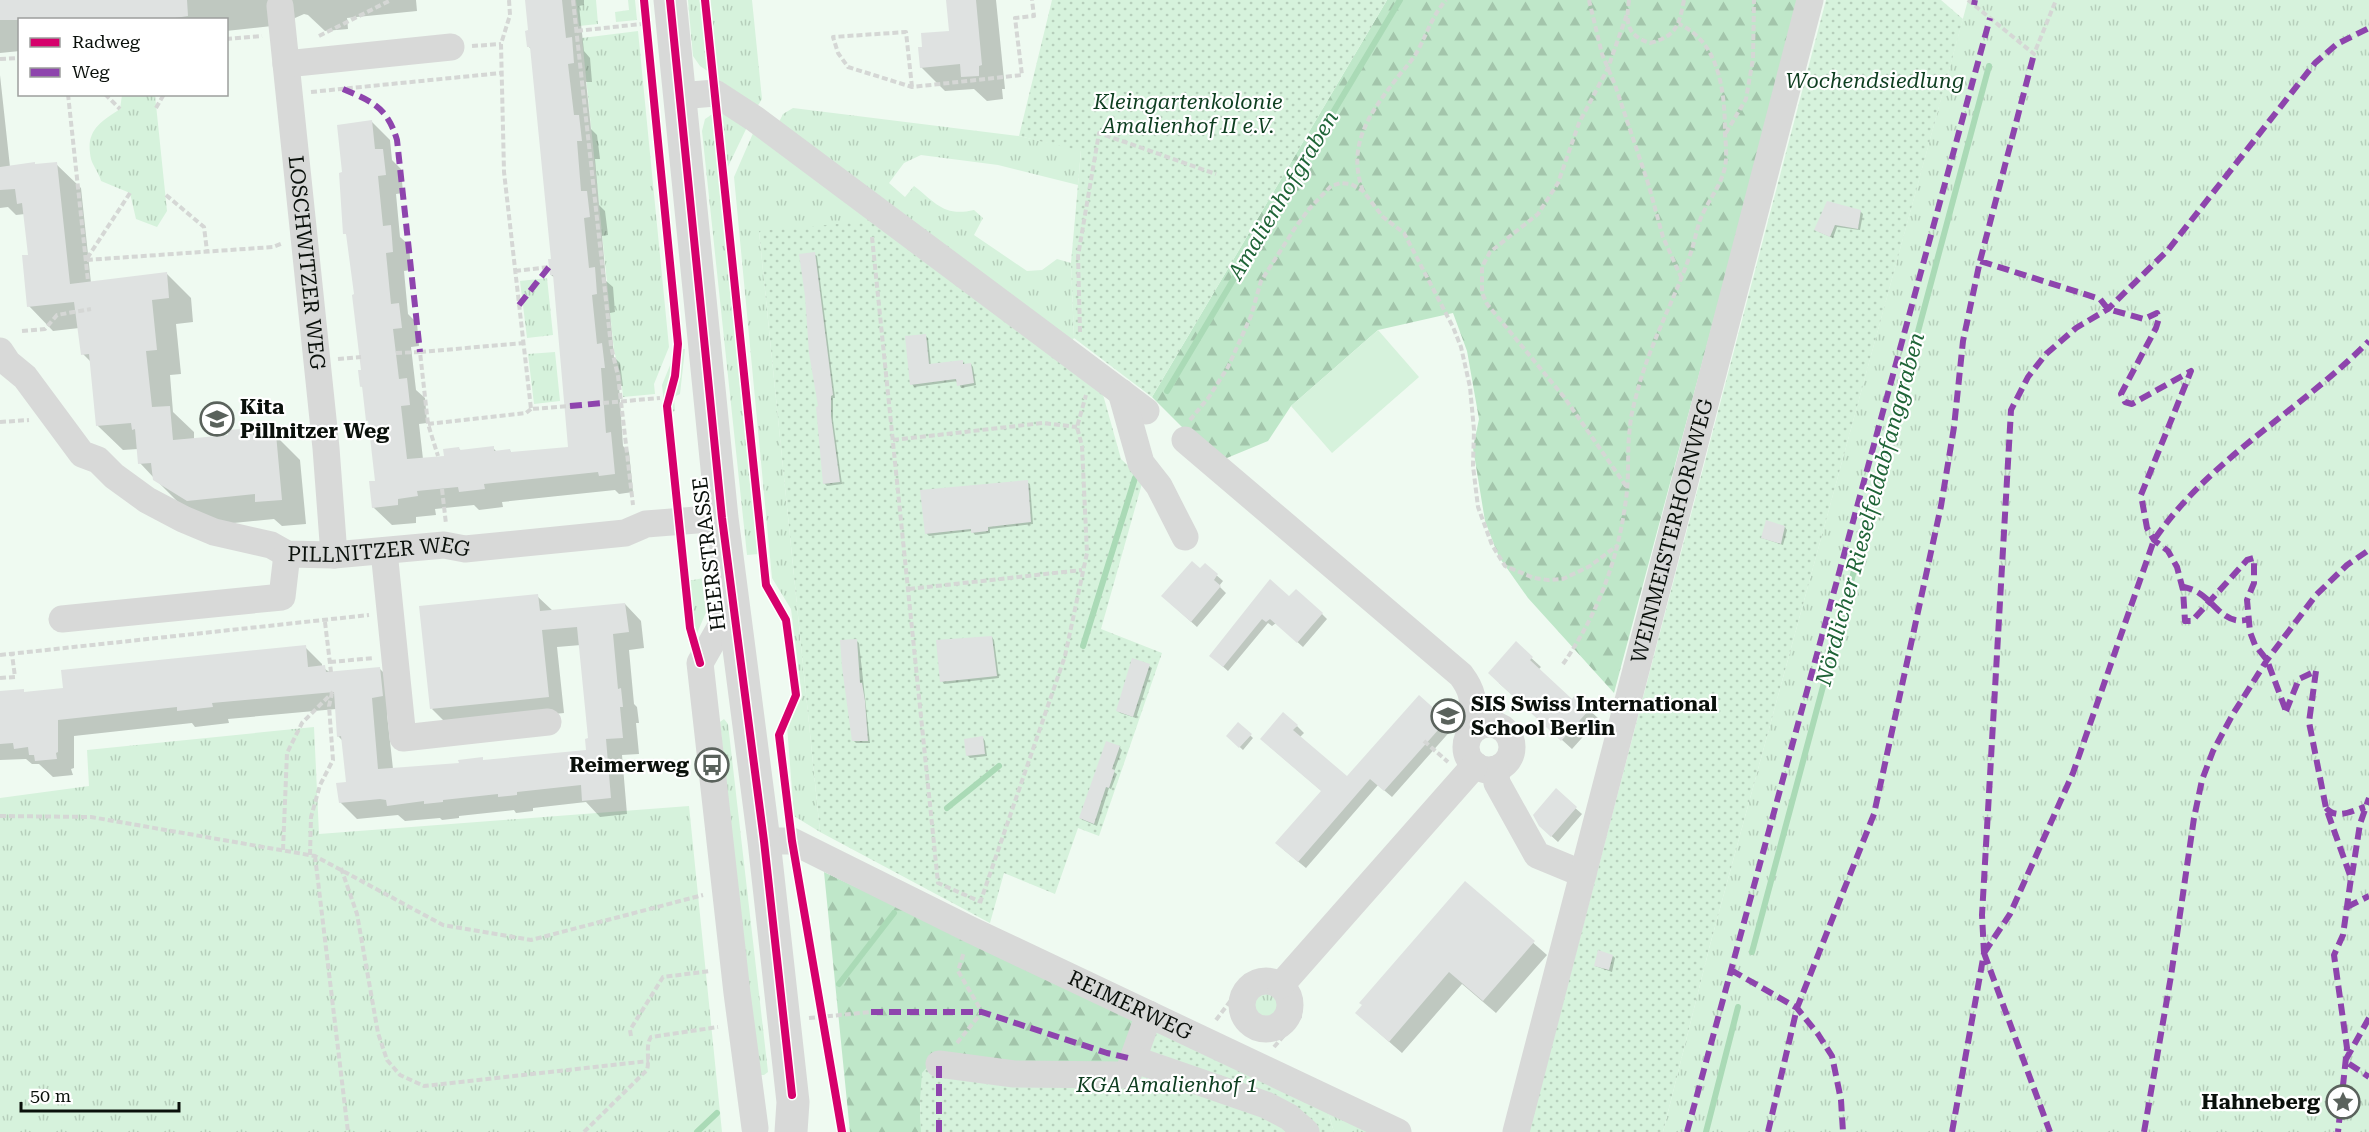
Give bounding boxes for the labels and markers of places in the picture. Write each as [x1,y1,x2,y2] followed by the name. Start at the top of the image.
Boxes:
[240,395,389,443] place label: Kita Pillnitzer Weg
[199,401,235,437] school or university icon: Kita Pillnitzer Weg
[1471,692,1717,740] place label: SIS Swiss International School Berlin
[1430,698,1466,734] school or university icon: SIS Swiss International School Berlin
[694,747,730,783] bus stop icon: Reimerweg
[569,753,689,777] place label: Reimerweg
[2325,1084,2361,1120] place icon: Hahneberg
[2201,1090,2320,1114] place label: Hahneberg

